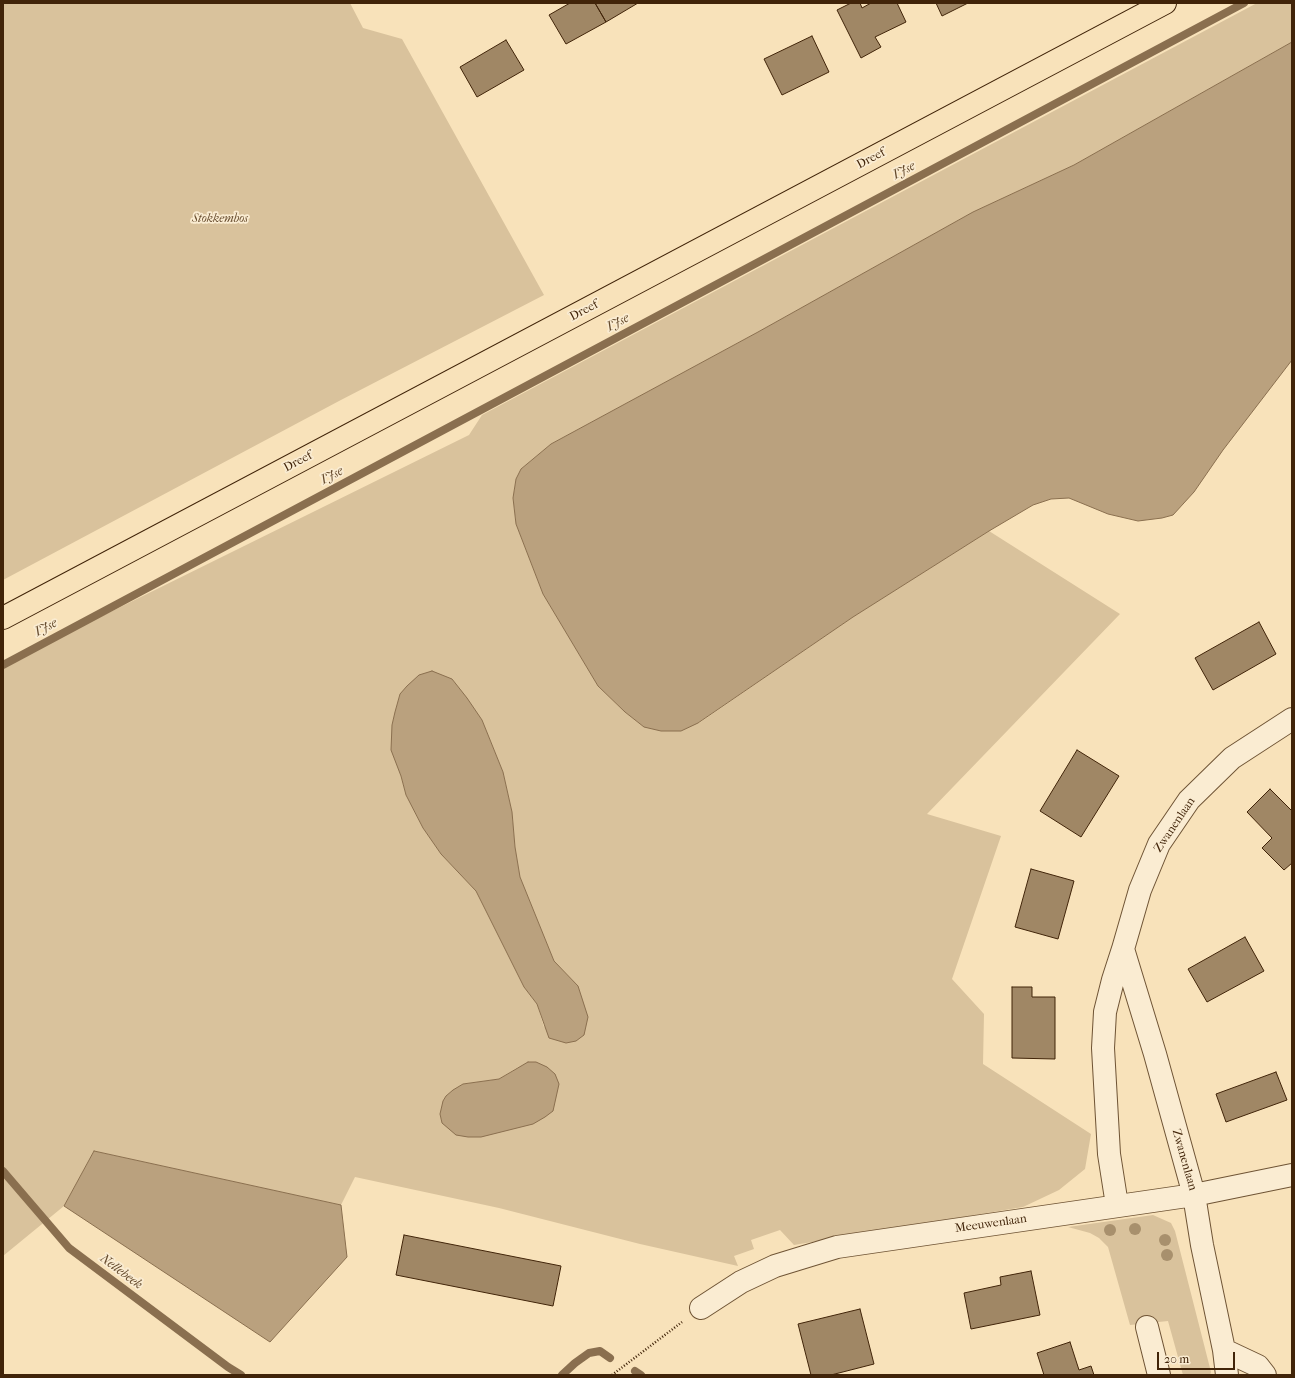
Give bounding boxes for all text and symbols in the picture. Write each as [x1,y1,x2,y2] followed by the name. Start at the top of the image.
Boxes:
[854,146,888,172] street label: Dreef
[890,159,918,183] water label: IJse
[192,212,248,226] park label: Stokkembos
[567,298,601,324] street label: Dreef
[604,311,632,335] water label: IJse
[281,449,315,475] street label: Dreef
[318,464,346,488] water label: IJse
[32,616,60,640] water label: IJse
[1151,795,1199,855] street label: Zwanenlaan
[1168,1128,1200,1192] street label: Zwanenlaan
[954,1212,1028,1236] street label: Meeuwenlaan
[97,1251,145,1293] water label: Nellebeek
[1159,1344,1237,1370] scale bar
[1164,1352,1189,1366] text: 20 m

